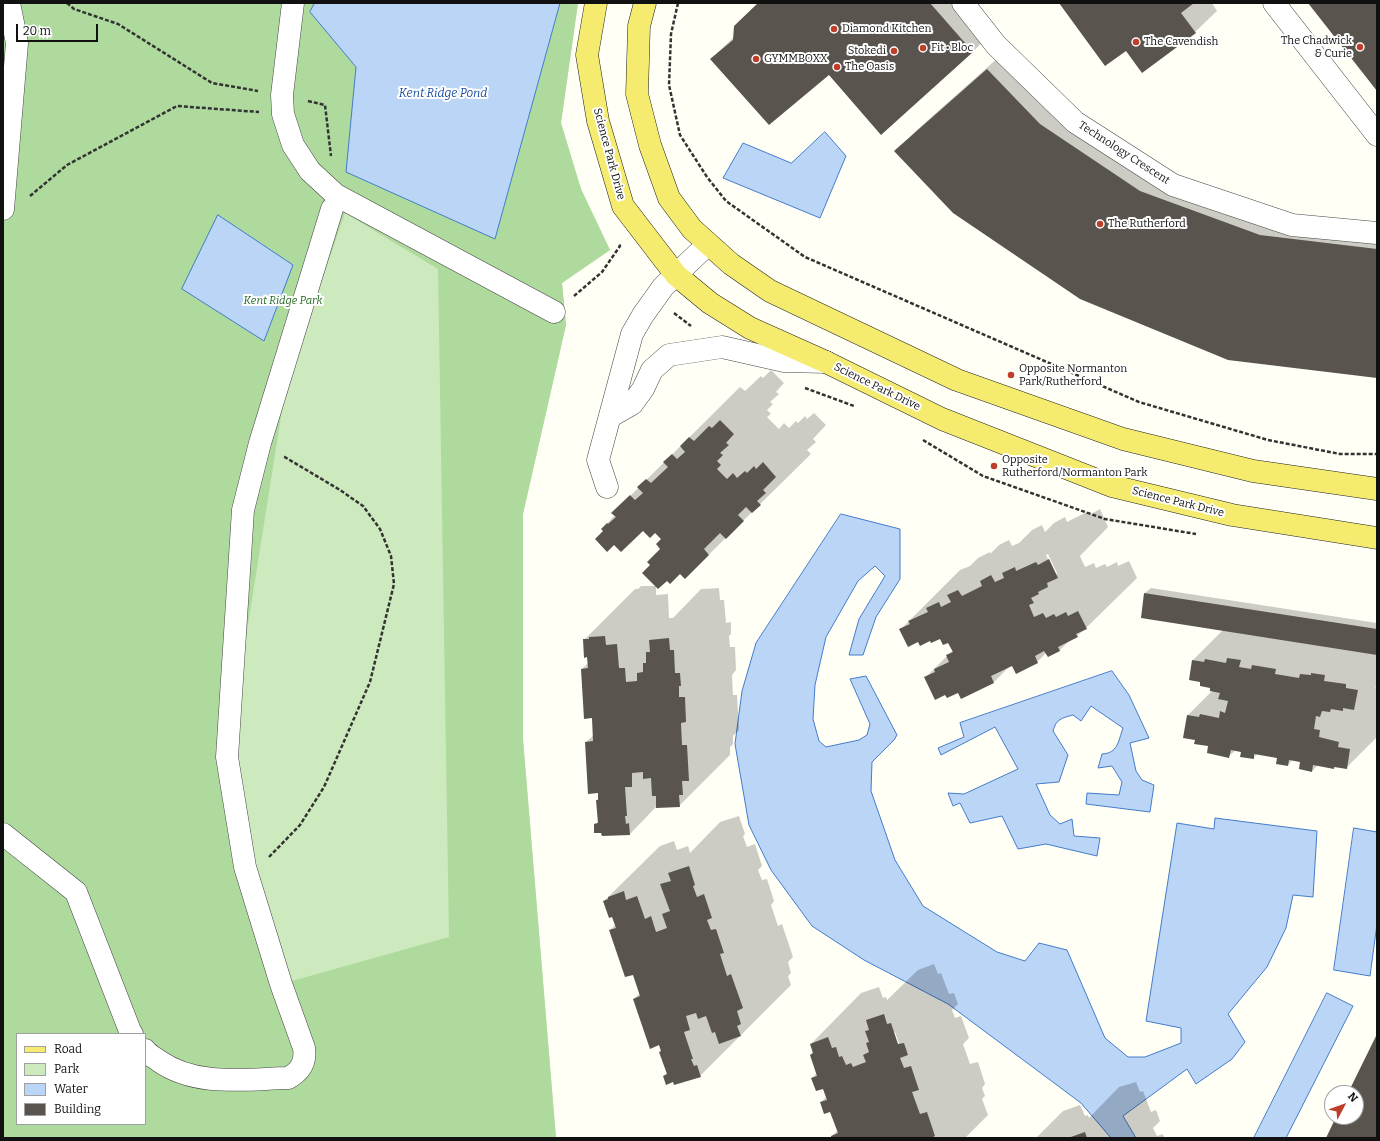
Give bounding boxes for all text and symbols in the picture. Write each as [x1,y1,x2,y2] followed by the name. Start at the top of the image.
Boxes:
[18,16,100,42] scale bar
[842,22,931,36] place label: Diamond Kitchen
[23,24,51,38] text: 20 m
[829,24,839,34] marker: Diamond Kitchen
[1281,34,1352,60] place label: The Chadwick & Curie
[1144,35,1218,49] place label: The Cavendish
[1131,37,1141,47] marker: The Cavendish
[931,41,973,55] place label: Fit · Bloc
[1355,42,1365,52] marker: The Chadwick & Curie
[918,43,928,53] marker: Fit · Bloc
[848,44,886,58] place label: Stokedi
[889,46,899,56] marker: Stokedi
[764,52,828,66] place label: GYMMBOXX
[751,54,761,64] marker: GYMMBOXX
[845,60,894,74] place label: The Oasis
[832,62,842,72] marker: The Oasis
[399,87,487,101] water label: Kent Ridge Pond
[590,107,628,201] street label: Science Park Drive
[1076,119,1172,187] street label: Technology Crescent
[1108,217,1186,231] place label: The Rutherford
[1095,219,1105,229] marker: The Rutherford
[244,294,322,308] park label: Kent Ridge Park
[832,360,922,414] street label: Science Park Drive
[1019,362,1127,388] place label: Opposite Normanton Park/Rutherford
[1006,370,1016,380] marker: Opposite Normanton Park/Rutherford
[1002,453,1147,479] place label: Opposite Rutherford/Normanton Park
[989,461,999,471] marker: Opposite Rutherford/Normanton Park
[1131,484,1225,520] street label: Science Park Drive
[16,1033,146,1125] legend
[54,1042,82,1056] text: Road
[54,1062,79,1076] text: Park
[54,1082,88,1096] text: Water
[1324,1085,1364,1125] north arrow
[1345,1090,1360,1105] text: N
[54,1102,101,1116] text: Building

